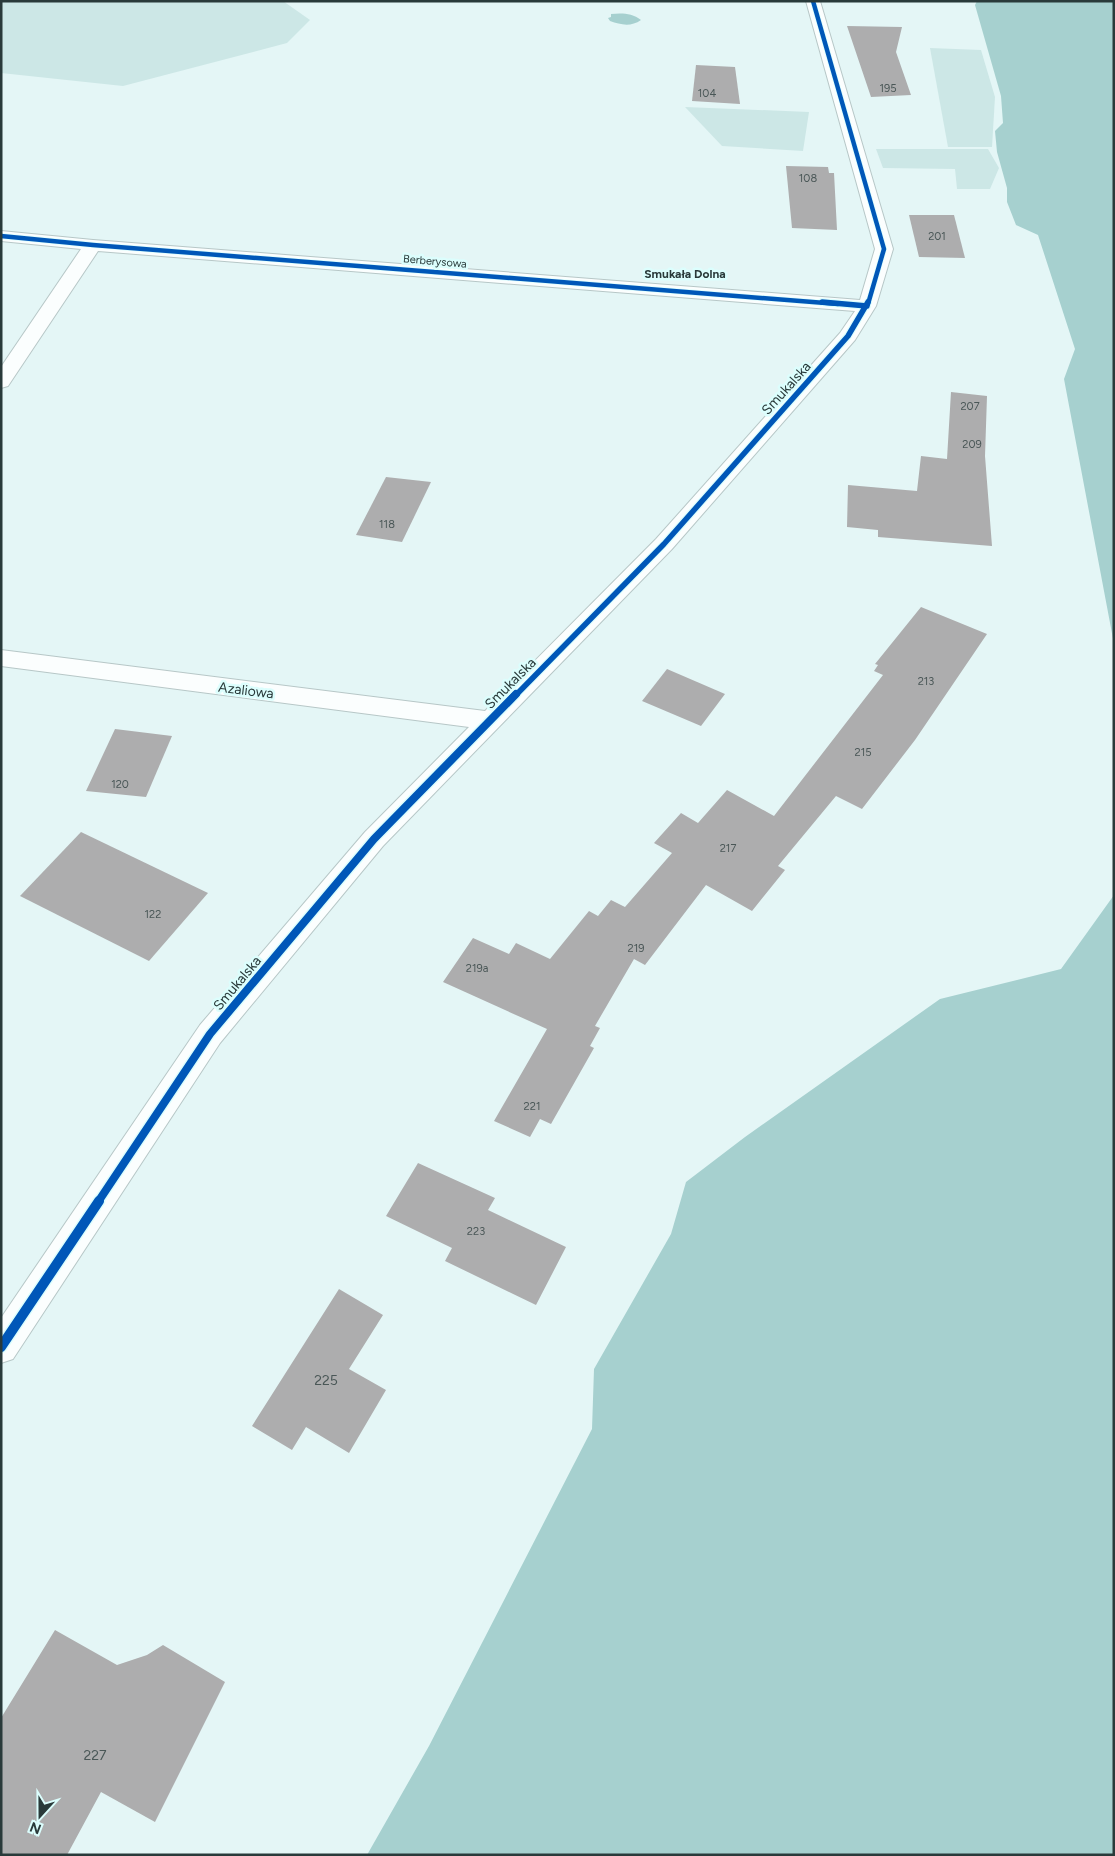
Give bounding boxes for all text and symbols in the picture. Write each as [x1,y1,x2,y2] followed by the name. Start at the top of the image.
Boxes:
[879,82,897,95] house number: 195
[698,87,716,100] house number: 104
[799,172,817,185] house number: 108
[928,230,946,243] house number: 201
[403,252,467,271] street label: Berberysowa
[644,267,726,281] district label: Smukała Dolna
[758,358,815,418] street label: Smukalska
[960,400,980,413] house number: 207
[962,438,982,451] house number: 209
[379,518,395,531] house number: 118
[481,654,540,713] street label: Smukalska
[918,675,934,688] house number: 213
[217,679,275,702] street label: Azaliowa
[854,746,872,759] house number: 215
[111,778,129,791] house number: 120
[720,842,736,855] house number: 217
[145,908,161,921] house number: 122
[628,942,644,955] house number: 219
[210,953,265,1014] street label: Smukalska
[466,962,488,975] house number: 219a
[524,1100,540,1113] house number: 221
[467,1225,485,1238] house number: 223
[314,1372,338,1389] house number: 225
[83,1747,107,1764] house number: 227
[15,1791,65,1841] north arrow
[27,1818,44,1838] text: N

